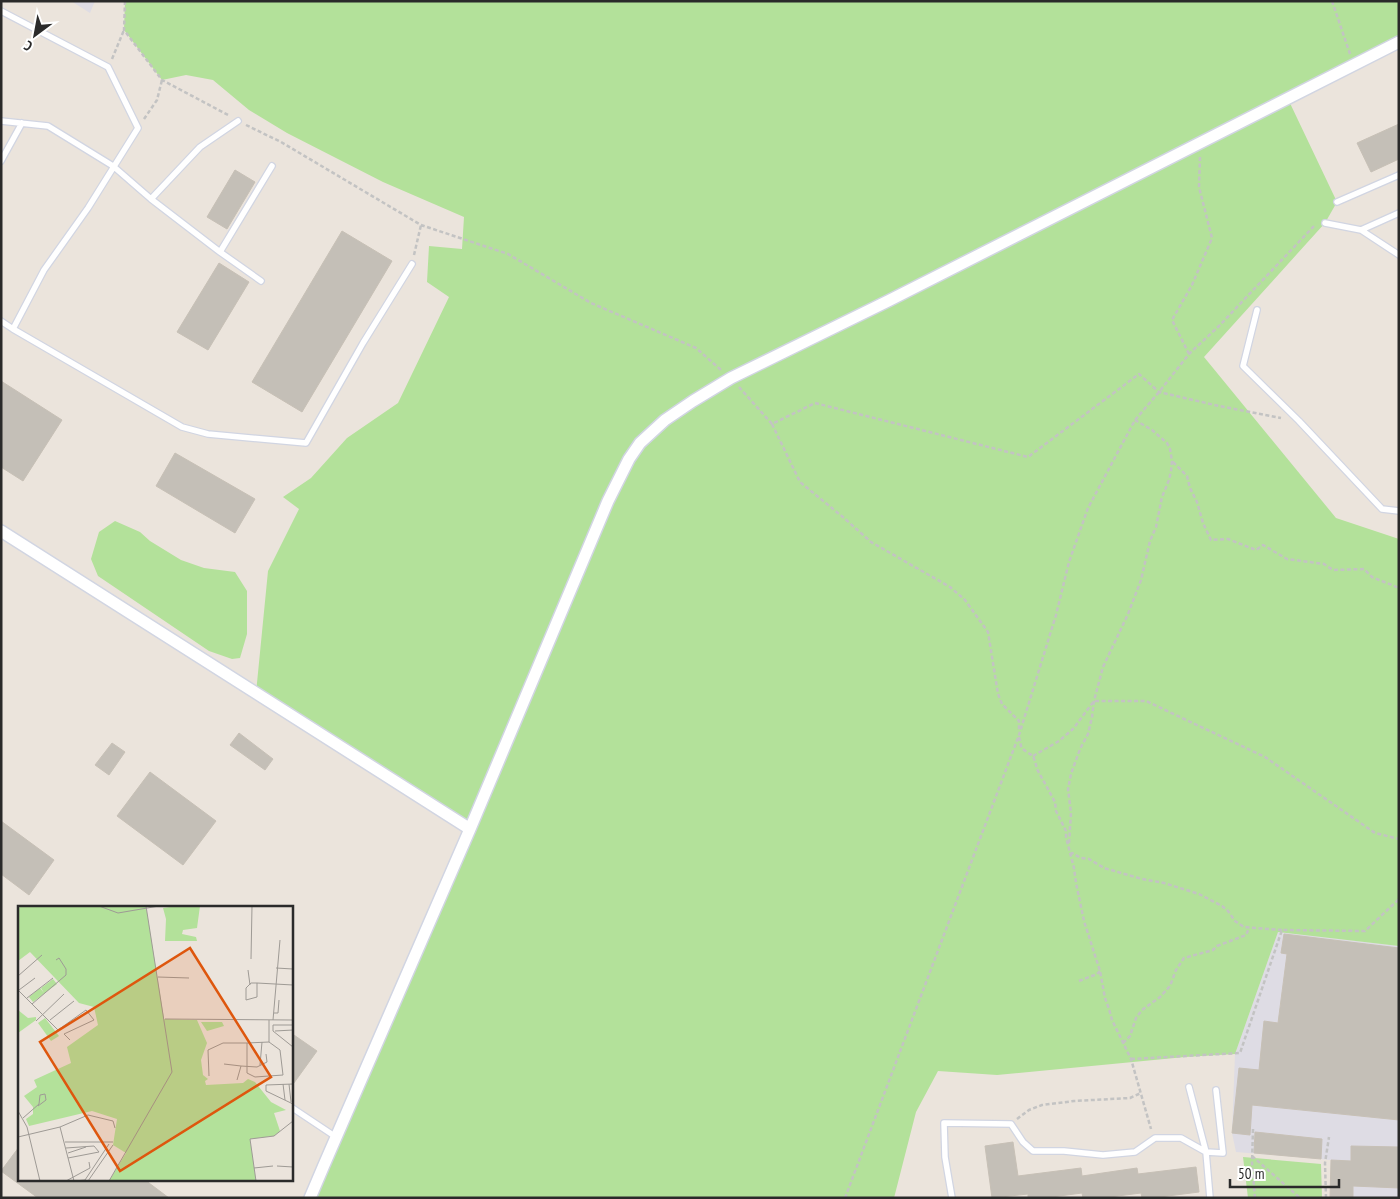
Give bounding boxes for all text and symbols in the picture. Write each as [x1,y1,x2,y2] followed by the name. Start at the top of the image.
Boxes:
[10,10,60,60] north arrow
[20,36,36,55] text: С
[18,906,292,1182] inset map
[1230,1156,1339,1188] scale bar
[1238,1164,1264,1183] text: 50 m

